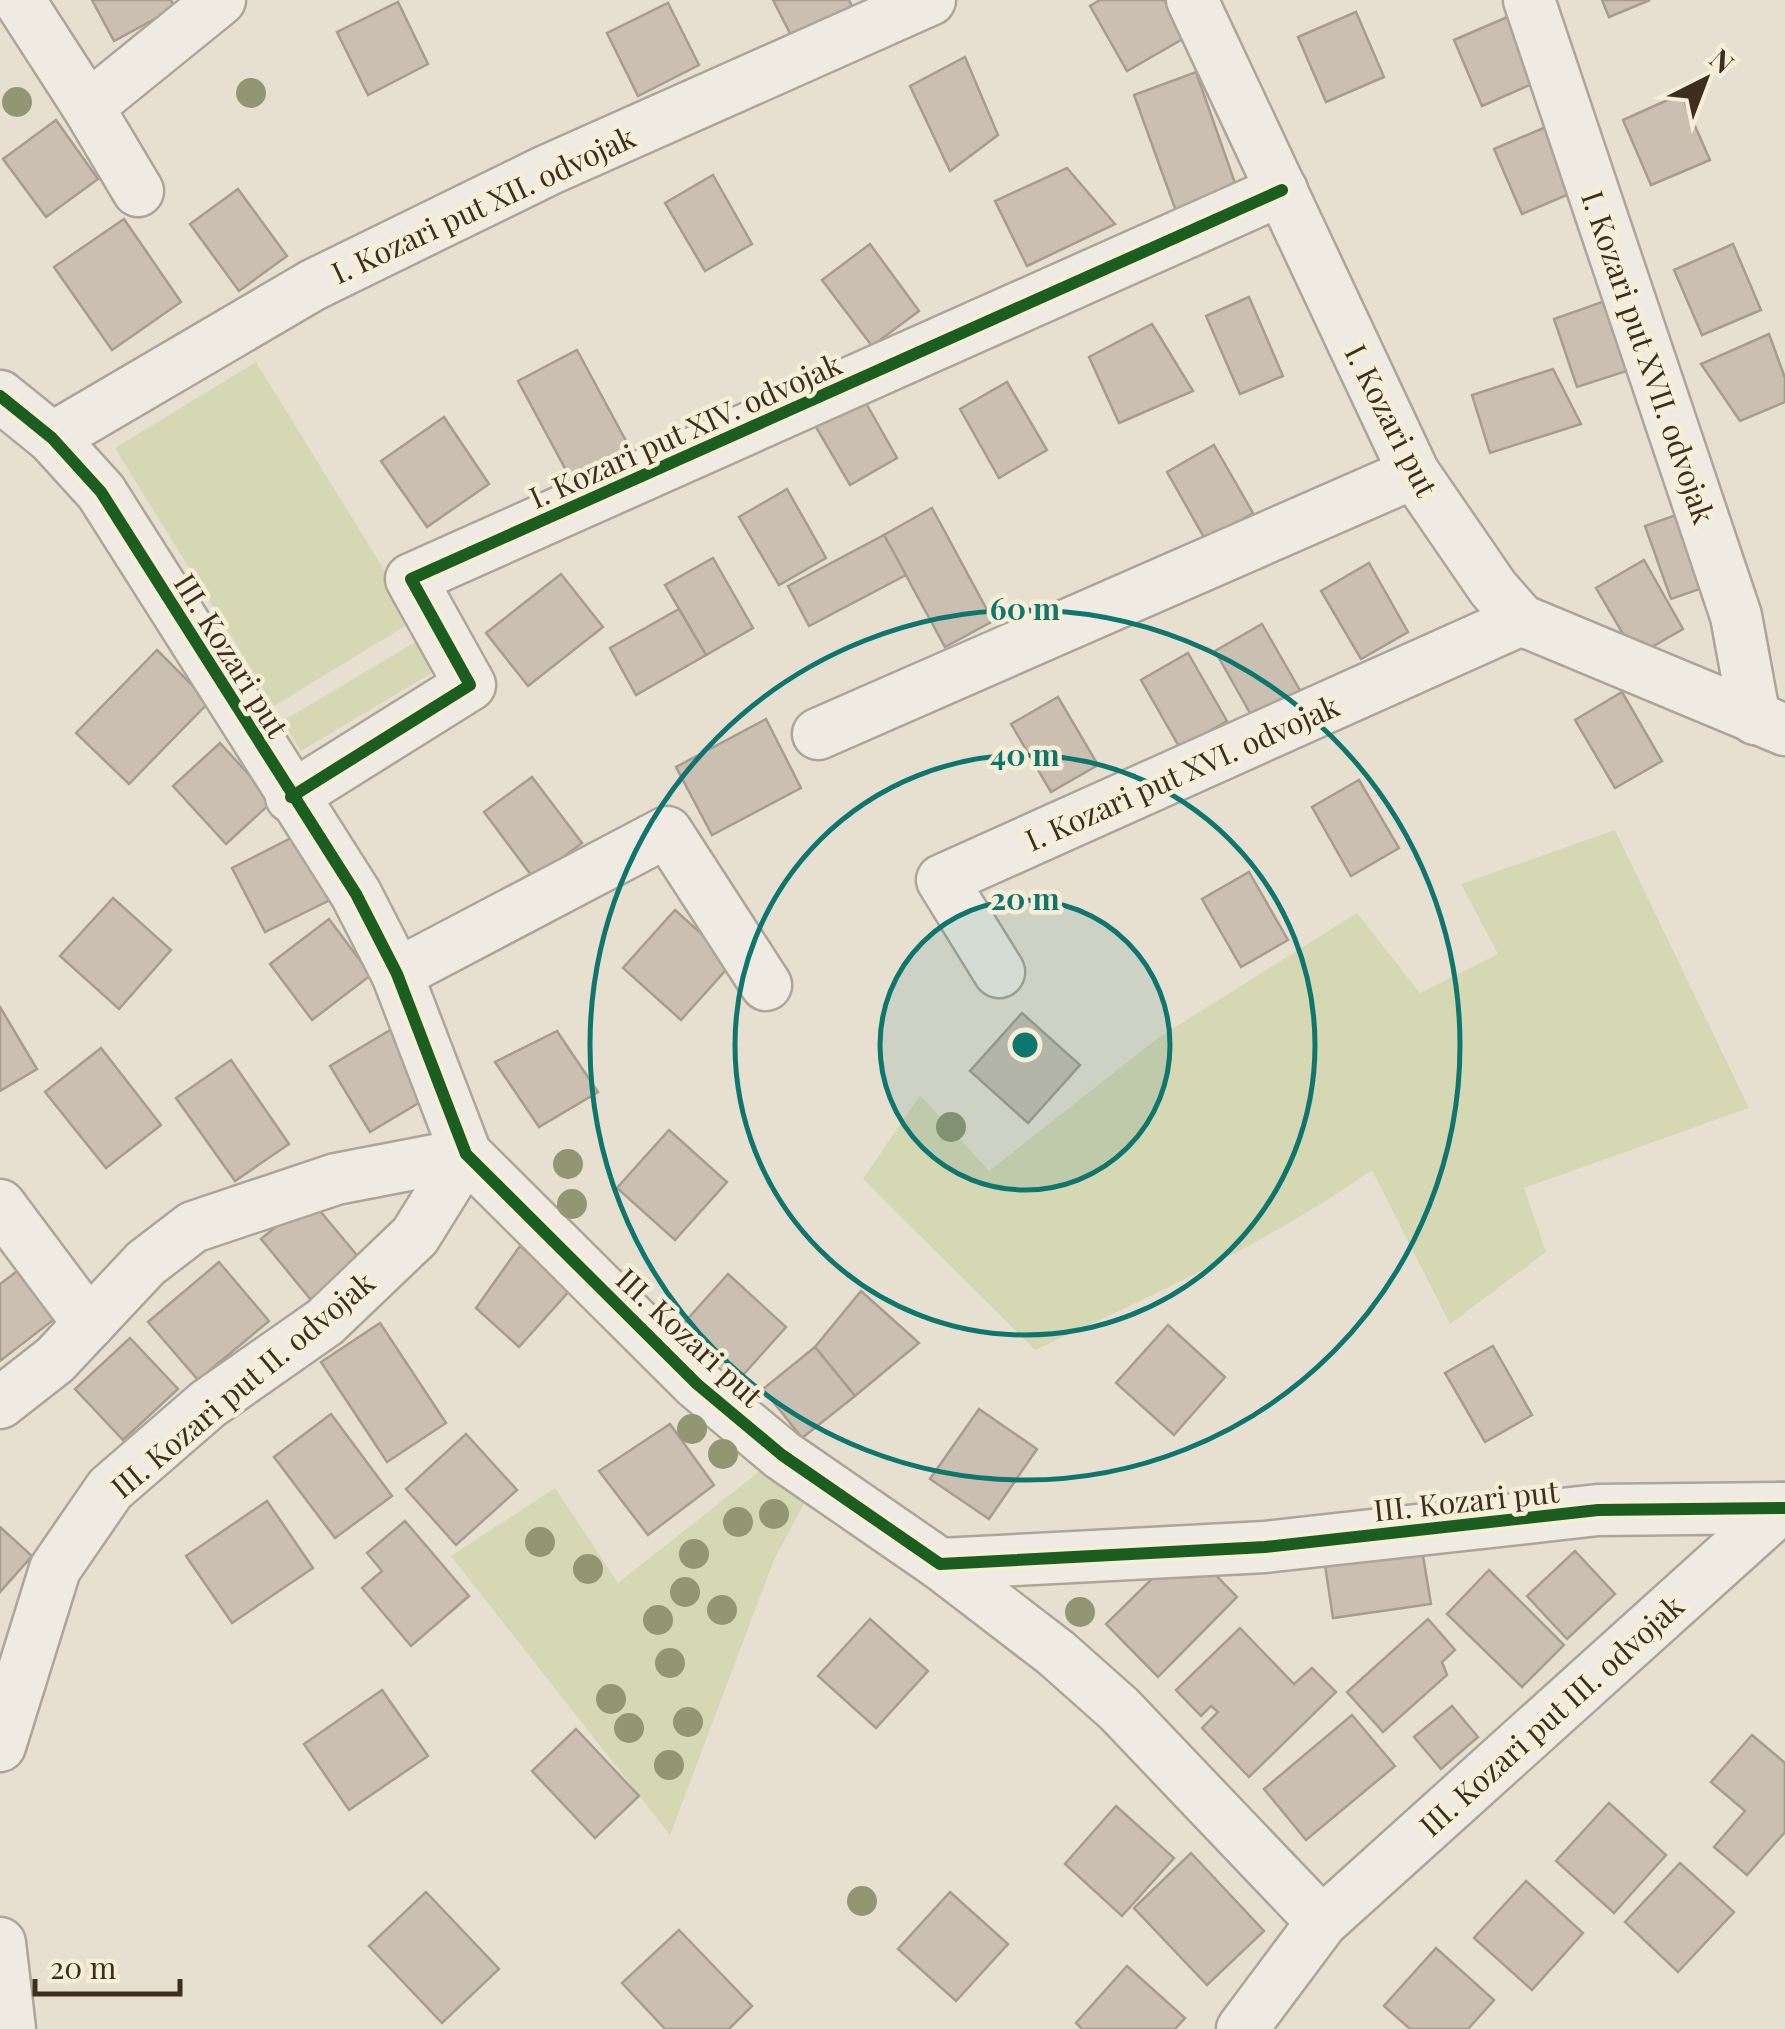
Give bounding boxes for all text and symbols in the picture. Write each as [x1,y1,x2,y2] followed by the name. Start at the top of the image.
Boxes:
[1655,30,1755,130] north arrow
[1703,40,1743,81] text: N
[325,116,642,292] street label: I. Kozari put XII. odvojak
[1573,185,1725,529] street label: I. Kozari put XVII. odvojak
[1337,337,1448,503] street label: I. Kozari put
[523,343,848,517] street label: I. Kozari put XIV. odvojak
[166,566,298,745] street label: III. Kozari put
[990,588,1060,628] text: 60 m
[1019,684,1346,859] street label: I. Kozari put XVI. odvojak
[990,734,1060,774] text: 40 m
[990,878,1060,918] text: 20 m
[1007,1027,1043,1063] centre of rings
[608,1259,772,1415] street label: III. Kozari put
[102,1262,383,1506] street label: III. Kozari put II. odvojak
[1371,1470,1561,1530] street label: III. Kozari put
[1410,1585,1692,1844] street label: III. Kozari put III. odvojak
[35,1934,180,1996] scale bar
[50,1947,117,1987] text: 20 m

